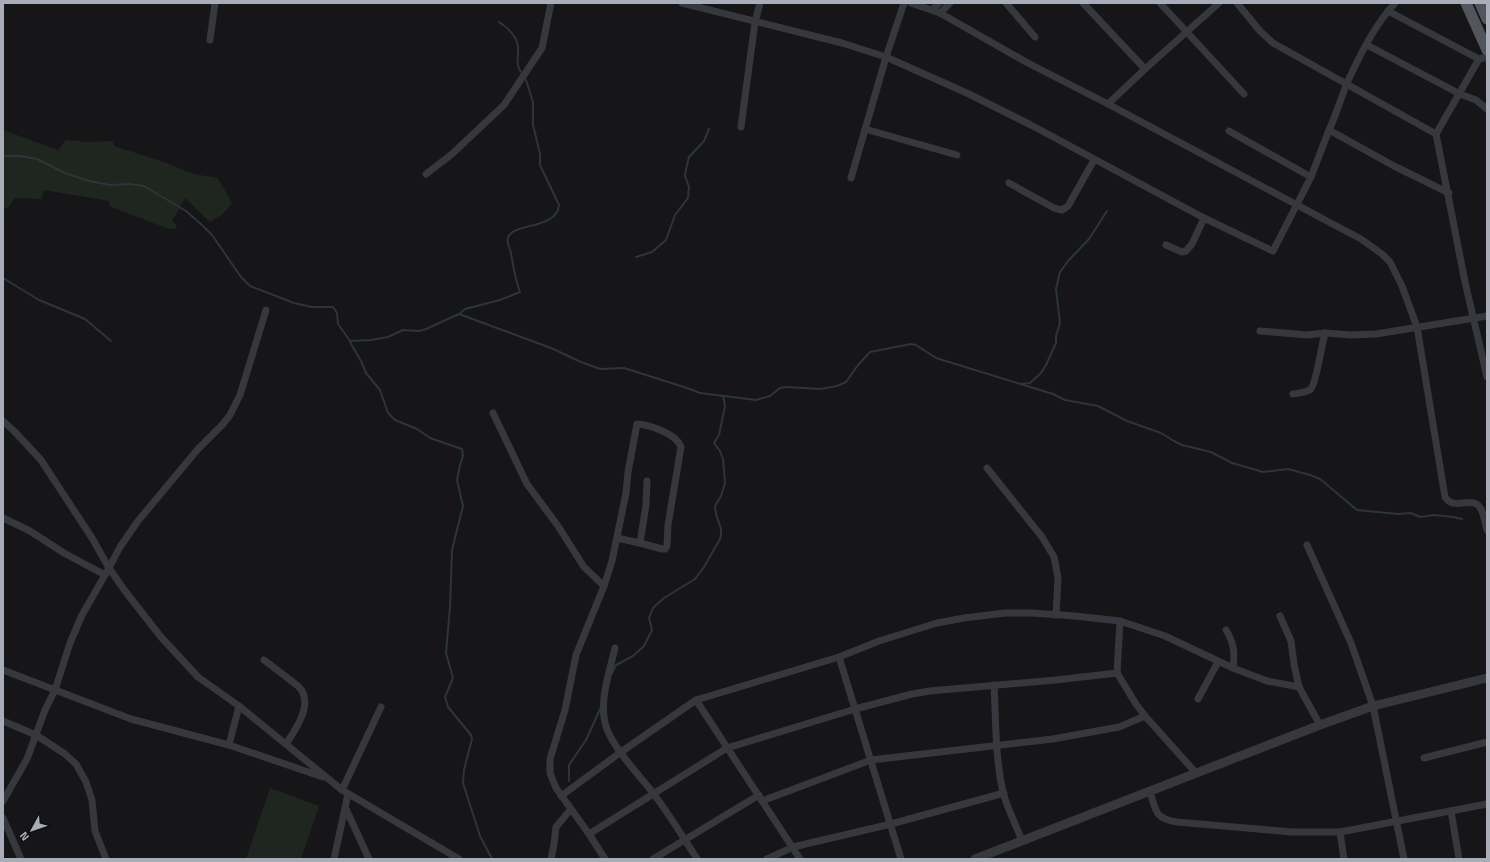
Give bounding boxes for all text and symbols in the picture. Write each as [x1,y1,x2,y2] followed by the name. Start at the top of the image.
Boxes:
[12,810,52,850] north arrow
[16,828,33,844] text: N

